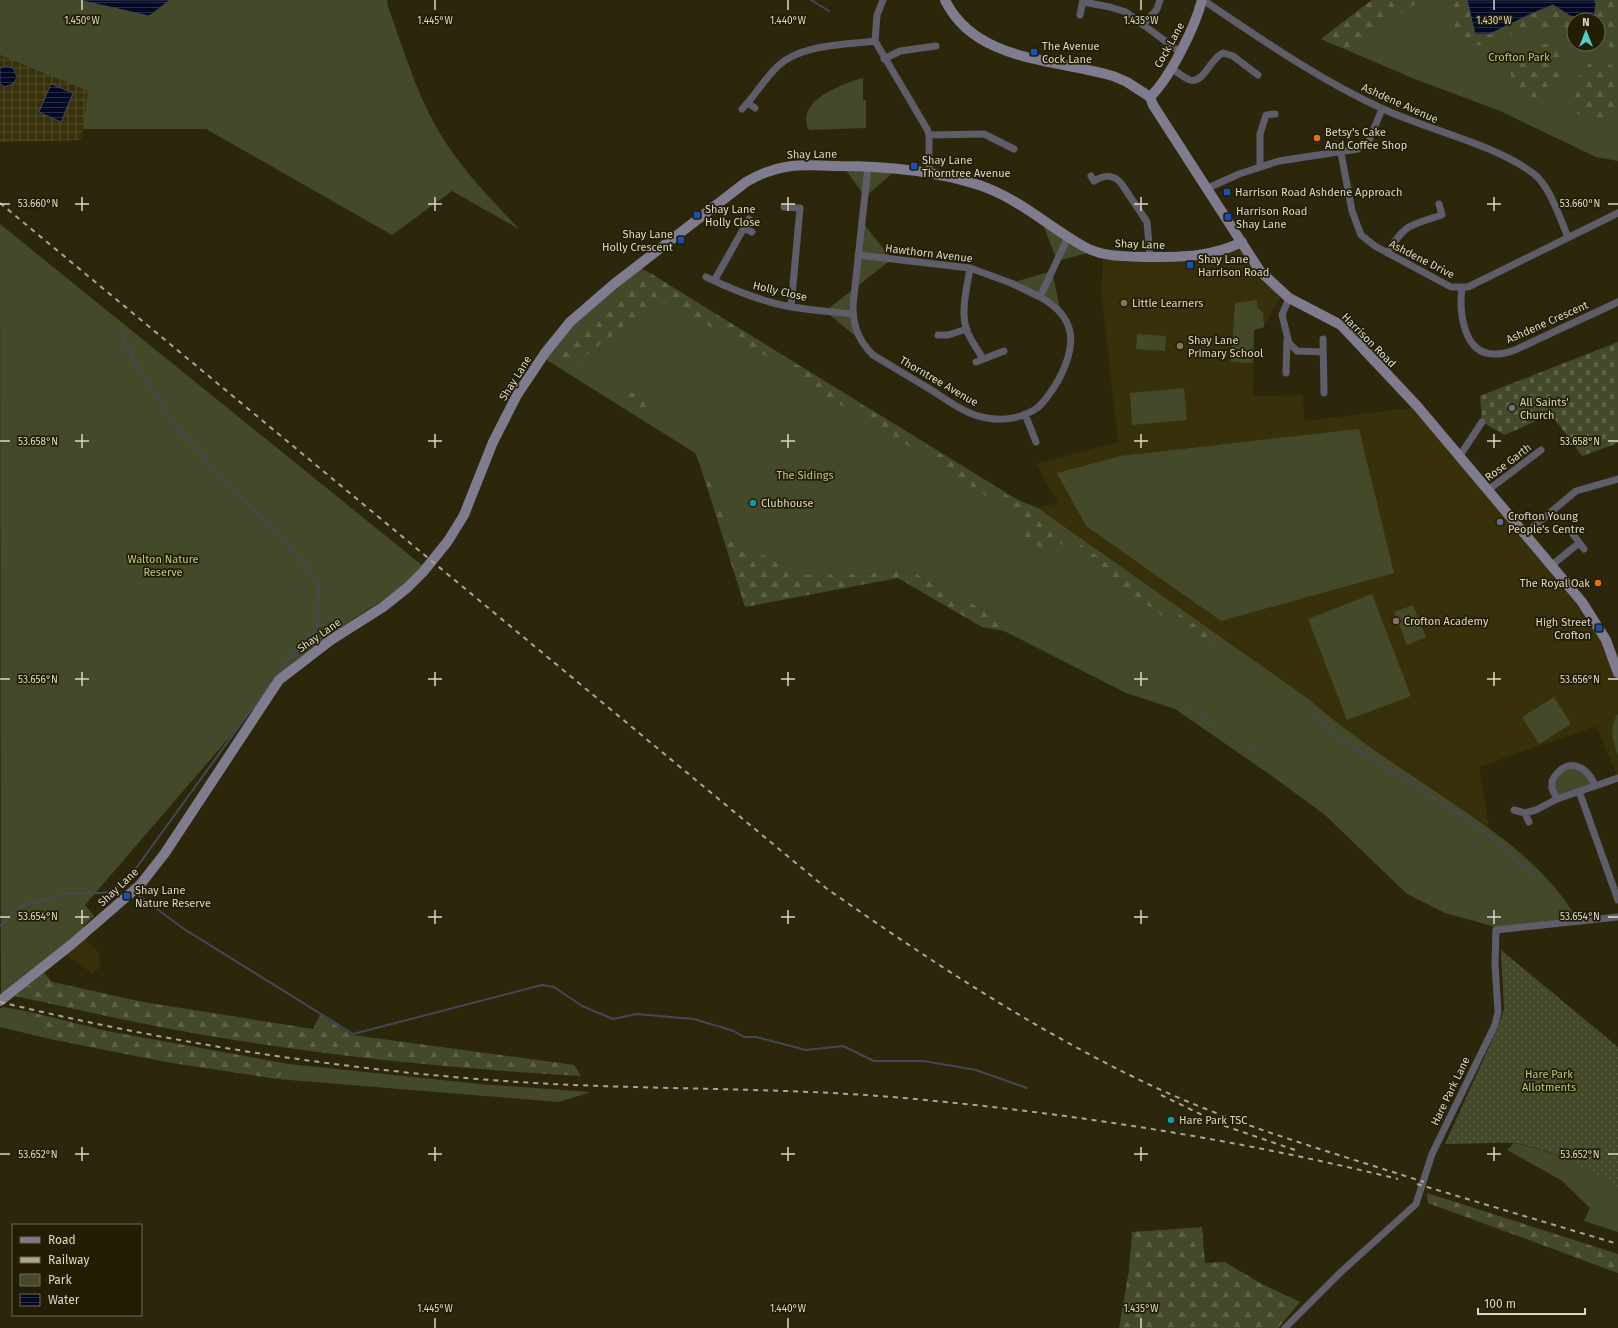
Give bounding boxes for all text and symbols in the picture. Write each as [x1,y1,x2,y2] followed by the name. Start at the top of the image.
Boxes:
[1566,12,1606,52] north arrow
[64,15,101,27] text: 1.450°W
[417,15,453,27] text: 1.445°W
[770,15,807,27] text: 1.440°W
[1124,15,1159,27] text: 1.435°W
[1476,15,1513,27] text: 1.430°W
[1582,16,1590,29] text: N
[1152,20,1187,70] street label: Cock Lane
[1042,40,1100,66] place label: The Avenue Cock Lane
[1029,47,1039,57] marker: The Avenue Cock Lane
[1488,51,1550,64] park label: Crofton Park
[1360,81,1440,126] street label: Ashdene Avenue
[1325,126,1407,152] place label: Betsy's Cake And Coffee Shop
[1312,133,1322,143] marker: Betsy's Cake And Coffee Shop
[787,148,837,161] street label: Shay Lane
[922,154,1011,180] place label: Shay Lane Thorntree Avenue
[909,161,919,171] marker: Shay Lane Thorntree Avenue
[1235,186,1402,199] place label: Harrison Road Ashdene Approach
[1222,187,1232,197] marker: Harrison Road Ashdene Approach
[18,198,58,210] text: 53.660°N
[1560,198,1600,210] text: 53.660°N
[705,203,760,229] place label: Shay Lane Holly Close
[1236,205,1307,231] place label: Harrison Road Shay Lane
[692,210,702,220] marker: Shay Lane Holly Close
[1223,212,1233,222] marker: Harrison Road Shay Lane
[602,228,673,254] place label: Shay Lane Holly Crescent
[676,235,686,245] marker: Shay Lane Holly Crescent
[1115,237,1165,252] street label: Shay Lane
[1387,237,1457,281] street label: Ashdene Drive
[884,242,974,265] street label: Hawthorn Avenue
[1198,253,1269,279] place label: Shay Lane Harrison Road
[1185,260,1195,270] marker: Shay Lane Harrison Road
[751,279,808,304] street label: Holly Close
[1132,297,1203,310] place label: Little Learners
[1119,298,1129,308] marker: Little Learners
[1504,299,1590,346] street label: Ashdene Crescent
[1339,311,1398,370] street label: Harrison Road
[1188,334,1263,360] place label: Shay Lane Primary School
[1175,341,1185,351] marker: Shay Lane Primary School
[497,353,534,403] street label: Shay Lane
[897,354,980,409] street label: Thorntree Avenue
[1520,396,1569,422] place label: All Saints’ Church
[1507,403,1517,413] marker: All Saints’ Church
[18,436,58,448] text: 53.658°N
[1560,436,1600,448] text: 53.658°N
[1483,441,1534,484] street label: Rose Garth
[776,469,834,482] park label: The Sidings
[761,497,814,510] place label: Clubhouse
[748,498,758,508] marker: Clubhouse
[1508,510,1585,536] place label: Crofton Young People's Centre
[1495,517,1505,527] marker: Crofton Young People's Centre
[127,553,199,579] park label: Walton Nature Reserve
[1520,577,1590,590] place label: The Royal Oak
[1593,578,1603,588] marker: The Royal Oak
[1404,615,1489,628] place label: Crofton Academy
[295,616,344,655] street label: Shay Lane
[1391,616,1401,626] marker: Crofton Academy
[1535,616,1591,642] place label: High Street Crofton
[1594,623,1604,633] marker: High Street Crofton
[18,674,58,686] text: 53.656°N
[1560,674,1600,686] text: 53.656°N
[95,865,141,909] street label: Shay Lane
[135,884,211,910] place label: Shay Lane Nature Reserve
[122,891,132,901] marker: Shay Lane Nature Reserve
[18,911,58,923] text: 53.654°N
[1560,911,1600,923] text: 53.654°N
[1428,1055,1473,1128] street label: Hare Park Lane
[1522,1068,1576,1094] park label: Hare Park Allotments
[1179,1114,1247,1127] place label: Hare Park TSC
[1166,1115,1176,1125] marker: Hare Park TSC
[18,1149,58,1161] text: 53.652°N
[1560,1149,1600,1161] text: 53.652°N
[12,1224,142,1316] legend
[48,1233,76,1247] text: Road
[48,1253,89,1267] text: Railway
[48,1273,72,1287] text: Park
[1478,1290,1585,1316] scale bar
[48,1293,80,1307] text: Water
[1484,1297,1516,1311] text: 100 m
[417,1303,453,1315] text: 1.445°W
[770,1303,807,1315] text: 1.440°W
[1124,1303,1159,1315] text: 1.435°W

